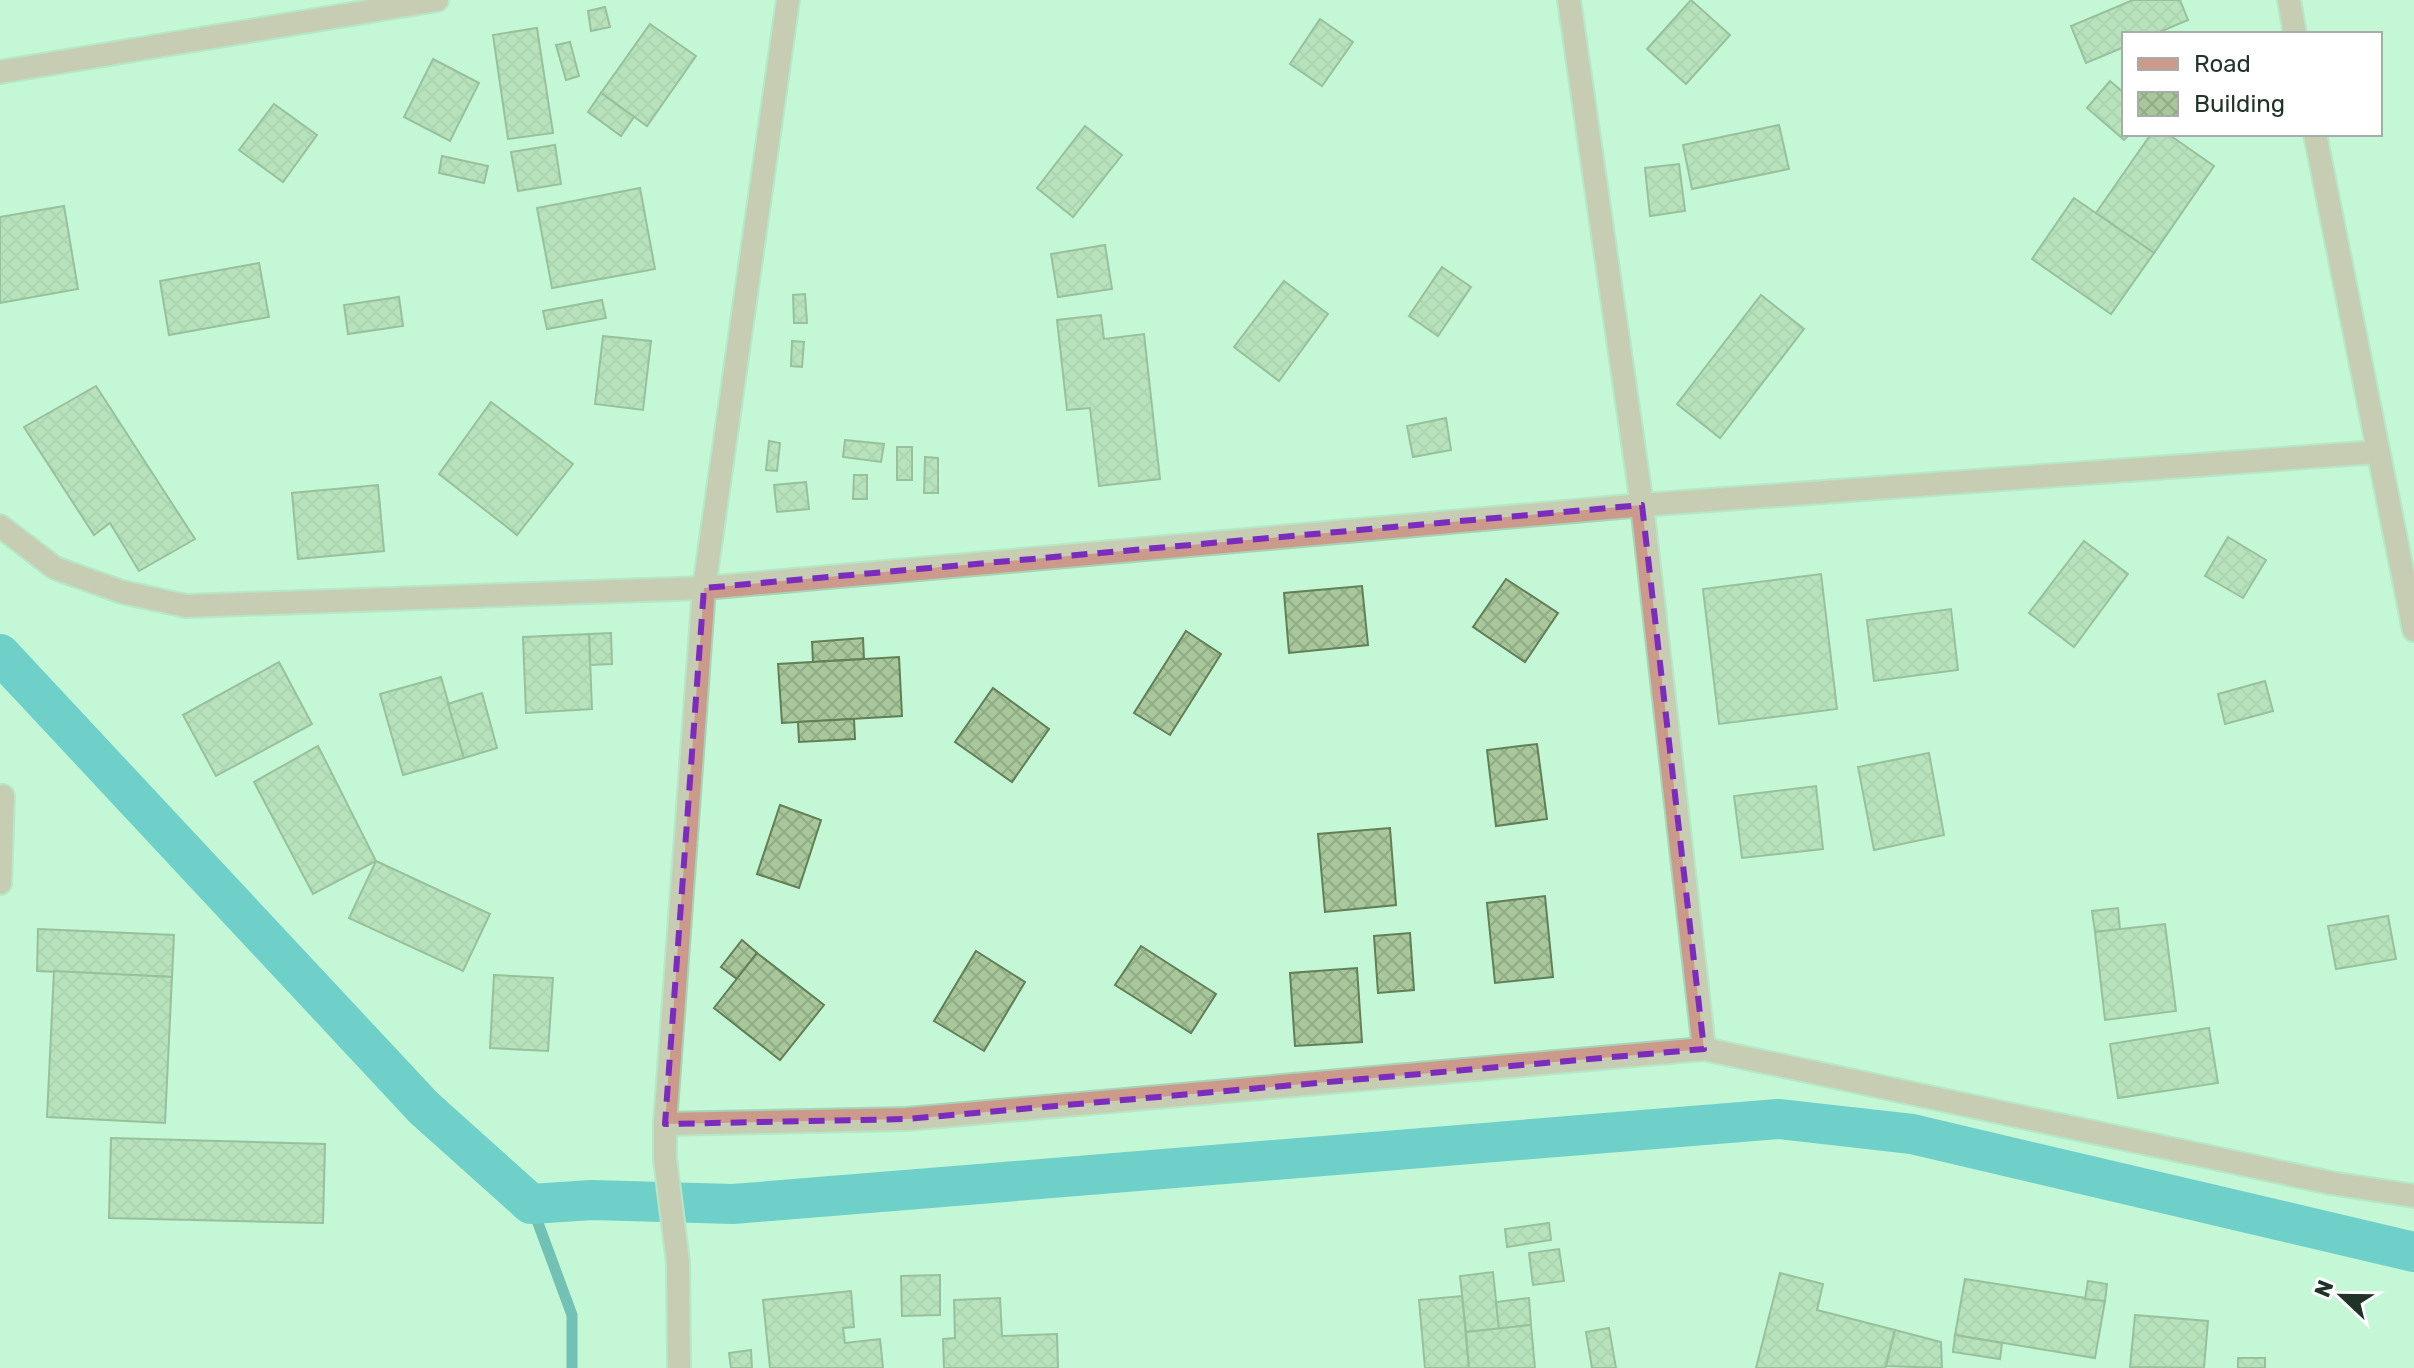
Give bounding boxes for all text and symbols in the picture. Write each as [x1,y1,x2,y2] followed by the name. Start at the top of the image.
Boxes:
[2122,32,2382,136] legend
[2194,50,2251,78] text: Road
[2194,90,2285,118] text: Building
[2302,1256,2382,1336] north arrow
[2308,1276,2339,1301] text: N

